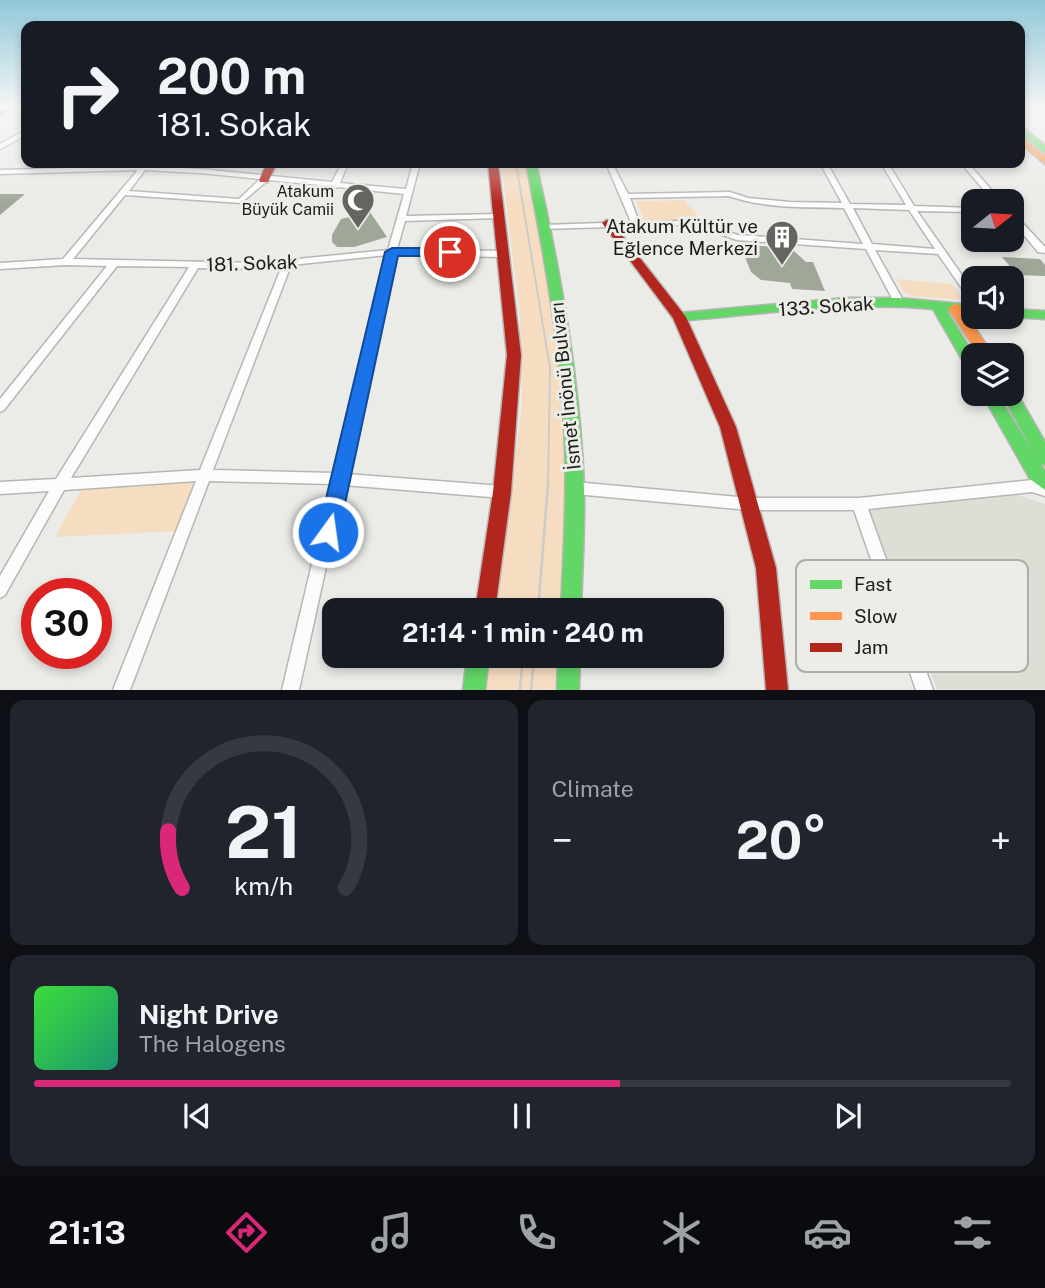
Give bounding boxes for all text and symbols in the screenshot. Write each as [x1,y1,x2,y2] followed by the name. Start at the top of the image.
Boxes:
[157,47,306,105] text: 200 m
[42,49,133,140] icon: right
[157,106,311,143] text: 181. Sokak
[339,181,377,230] mosque icon: Atakum Büyük Camii
[242,182,334,219] place label: Atakum Büyük Camii
[961,189,1024,252] north arrow
[961,189,1024,406] map controls
[606,215,758,259] place label: Atakum Kültür ve Eğlence Merkezi
[763,218,801,267] building icon: Atakum Kültür ve Eğlence Merkezi
[420,222,480,282] pin
[431,233,469,271] icon: arrive
[206,250,298,276] street label: 181. Sokak
[961,266,1024,329] button: sound
[778,292,875,320] street label: 133. Sokak
[545,301,585,471] street label: İsmet İnönü Bulvarı
[961,343,1024,406] button: layers
[291,495,365,569] position arrow
[796,560,1028,672] legend
[854,573,892,595] text: Fast
[21,578,112,669] speed limit sign: 30
[854,605,898,627] text: Slow
[402,617,644,648] text: 21:14 · 1 min · 240 m
[854,636,888,658] text: Jam
[552,775,634,802] text: Climate
[225,790,302,875] text: 21
[736,810,827,871] text: 20°
[552,818,573,863] text: −
[990,818,1011,863] text: +
[234,871,293,901] text: km/h
[139,999,279,1030] text: Night Drive
[139,1030,286,1057] text: The Halogens
[178,1097,216,1135] icon: previous
[503,1097,541,1135] icon: pause
[829,1097,867,1135] icon: next
[222,1208,271,1257] icon: directions
[367,1208,416,1257] icon: music
[512,1208,561,1257] icon: phone
[657,1208,706,1257] icon: climate
[803,1208,852,1257] icon: car
[948,1208,997,1257] icon: filters
[48,1214,126,1251] text: 21:13

